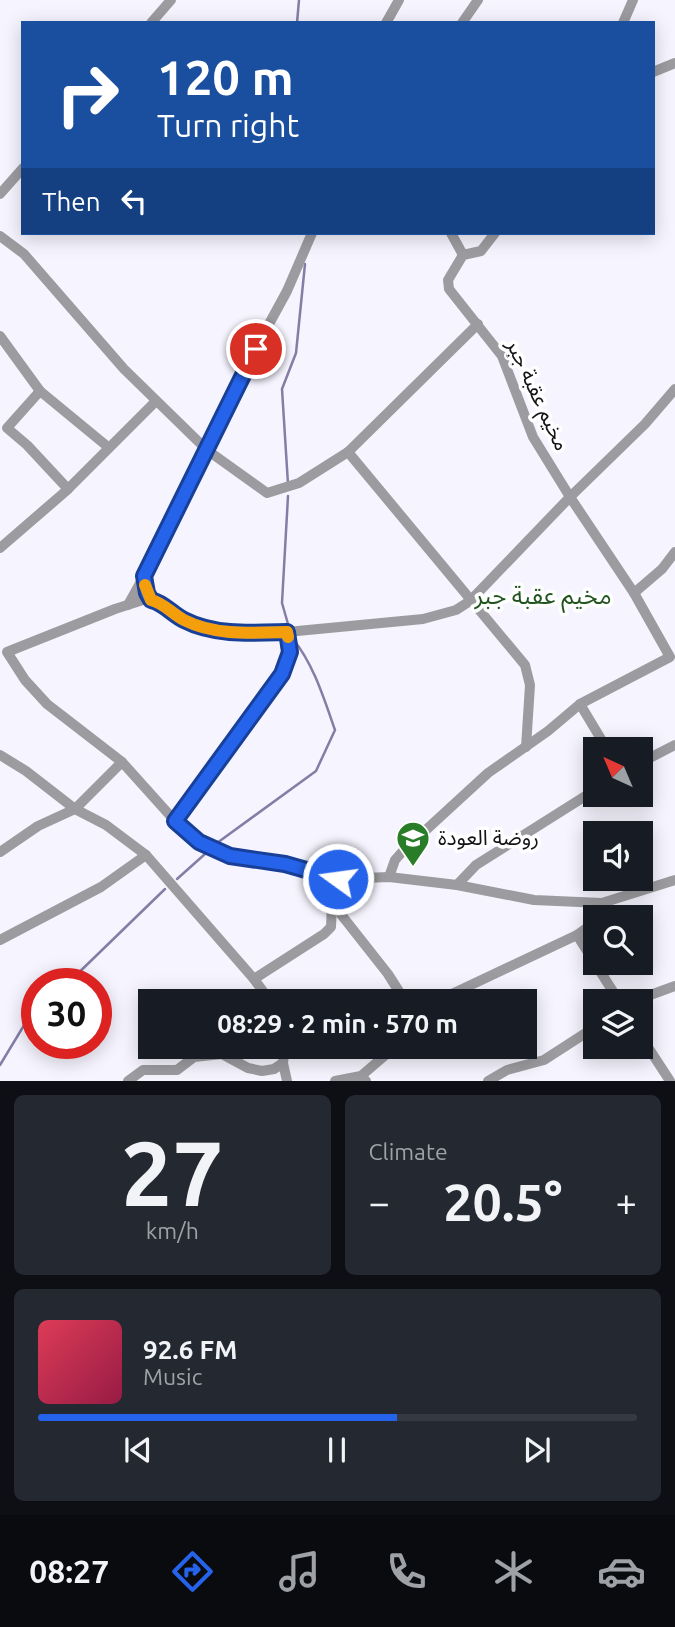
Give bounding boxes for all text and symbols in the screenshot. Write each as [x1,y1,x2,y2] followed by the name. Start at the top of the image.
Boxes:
[42,49,133,140] icon: right
[157,49,294,104] text: 120 m
[157,107,299,143] text: Turn right
[115,182,153,220] icon: left
[42,187,101,216] text: Then
[226,319,286,379] pin
[237,330,275,368] icon: arrive
[499,334,575,456] street label: مخيم عقبة جبر
[473,582,612,613] district label: مخيم عقبة جبر
[583,737,653,807] north arrow
[583,737,653,1059] map controls
[394,819,432,868] school or university icon: روضة العودة
[583,821,653,891] button: sound
[438,825,539,850] place label: روضة العودة
[301,842,375,916] position arrow
[583,905,653,975] button: search
[21,968,112,1059] speed limit sign: 30
[583,989,653,1059] button: layers
[217,1009,458,1038] text: 08:29 · 2 min · 570 m
[121,1121,224,1223] text: 27
[369,1139,448,1164] text: Climate
[443,1173,562,1231] text: 20.5°
[369,1181,390,1223] text: −
[616,1181,637,1223] text: +
[146,1218,199,1243] text: km/h
[143,1335,237,1364] text: 92.6 FM
[143,1364,202,1389] text: Music
[119,1431,157,1469] icon: previous
[318,1431,356,1469] icon: pause
[518,1431,556,1469] icon: next
[168,1547,217,1596] icon: directions
[275,1547,324,1596] icon: music
[382,1547,431,1596] icon: phone
[489,1547,538,1596] icon: climate
[597,1547,646,1596] icon: car
[29,1553,109,1589] text: 08:27

